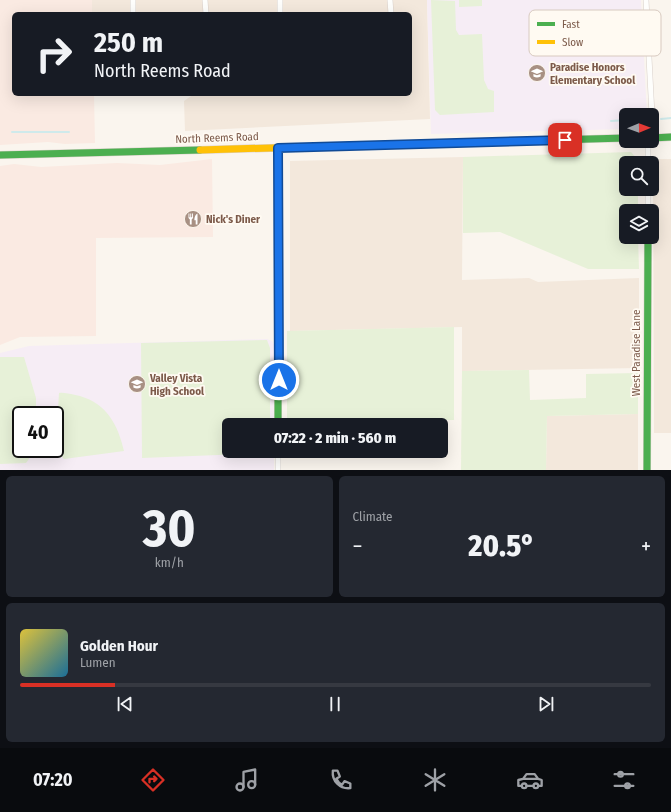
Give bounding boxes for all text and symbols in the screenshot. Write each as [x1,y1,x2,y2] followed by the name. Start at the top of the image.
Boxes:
[529,10,661,56] legend
[562,18,580,31] text: Fast
[94,26,163,59] text: 250 m
[28,28,80,80] icon: right
[562,36,583,49] text: Slow
[94,60,231,82] text: North Reems Road
[550,61,636,87] place label: Paradise Honors Elementary School
[527,63,547,83] school or university icon: Paradise Honors Elementary School
[619,108,659,148] north arrow
[619,108,659,244] map controls
[548,123,582,157] pin
[554,129,576,151] icon: arrive
[175,130,259,146] street label: North Reems Road
[619,156,659,196] button: search
[619,204,659,244] button: layers
[183,209,203,229] restaurant icon: Nick's Diner
[206,213,261,226] place label: Nick's Diner
[630,310,643,396] street label: West Paradise Lane
[258,359,300,401] position arrow
[149,372,205,398] place label: Valley Vista High School
[127,374,147,394] school or university icon: Valley Vista High School
[12,406,64,458] speed limit sign: 40
[274,429,396,447] text: 07:22 · 2 min · 560 m
[143,497,196,560] text: 30
[353,509,393,524] text: Climate
[468,528,535,564] text: 20.5°
[353,533,362,560] text: −
[641,533,651,560] text: +
[155,555,184,570] text: km/h
[80,637,158,655] text: Golden Hour
[80,655,116,670] text: Lumen
[114,693,136,715] icon: previous
[324,693,346,715] icon: pause
[535,693,557,715] icon: next
[139,766,167,794] icon: directions
[233,766,261,794] icon: music
[327,766,355,794] icon: phone
[421,766,449,794] icon: climate
[516,766,544,794] icon: car
[610,766,638,794] icon: filters
[33,769,73,791] text: 07:20

